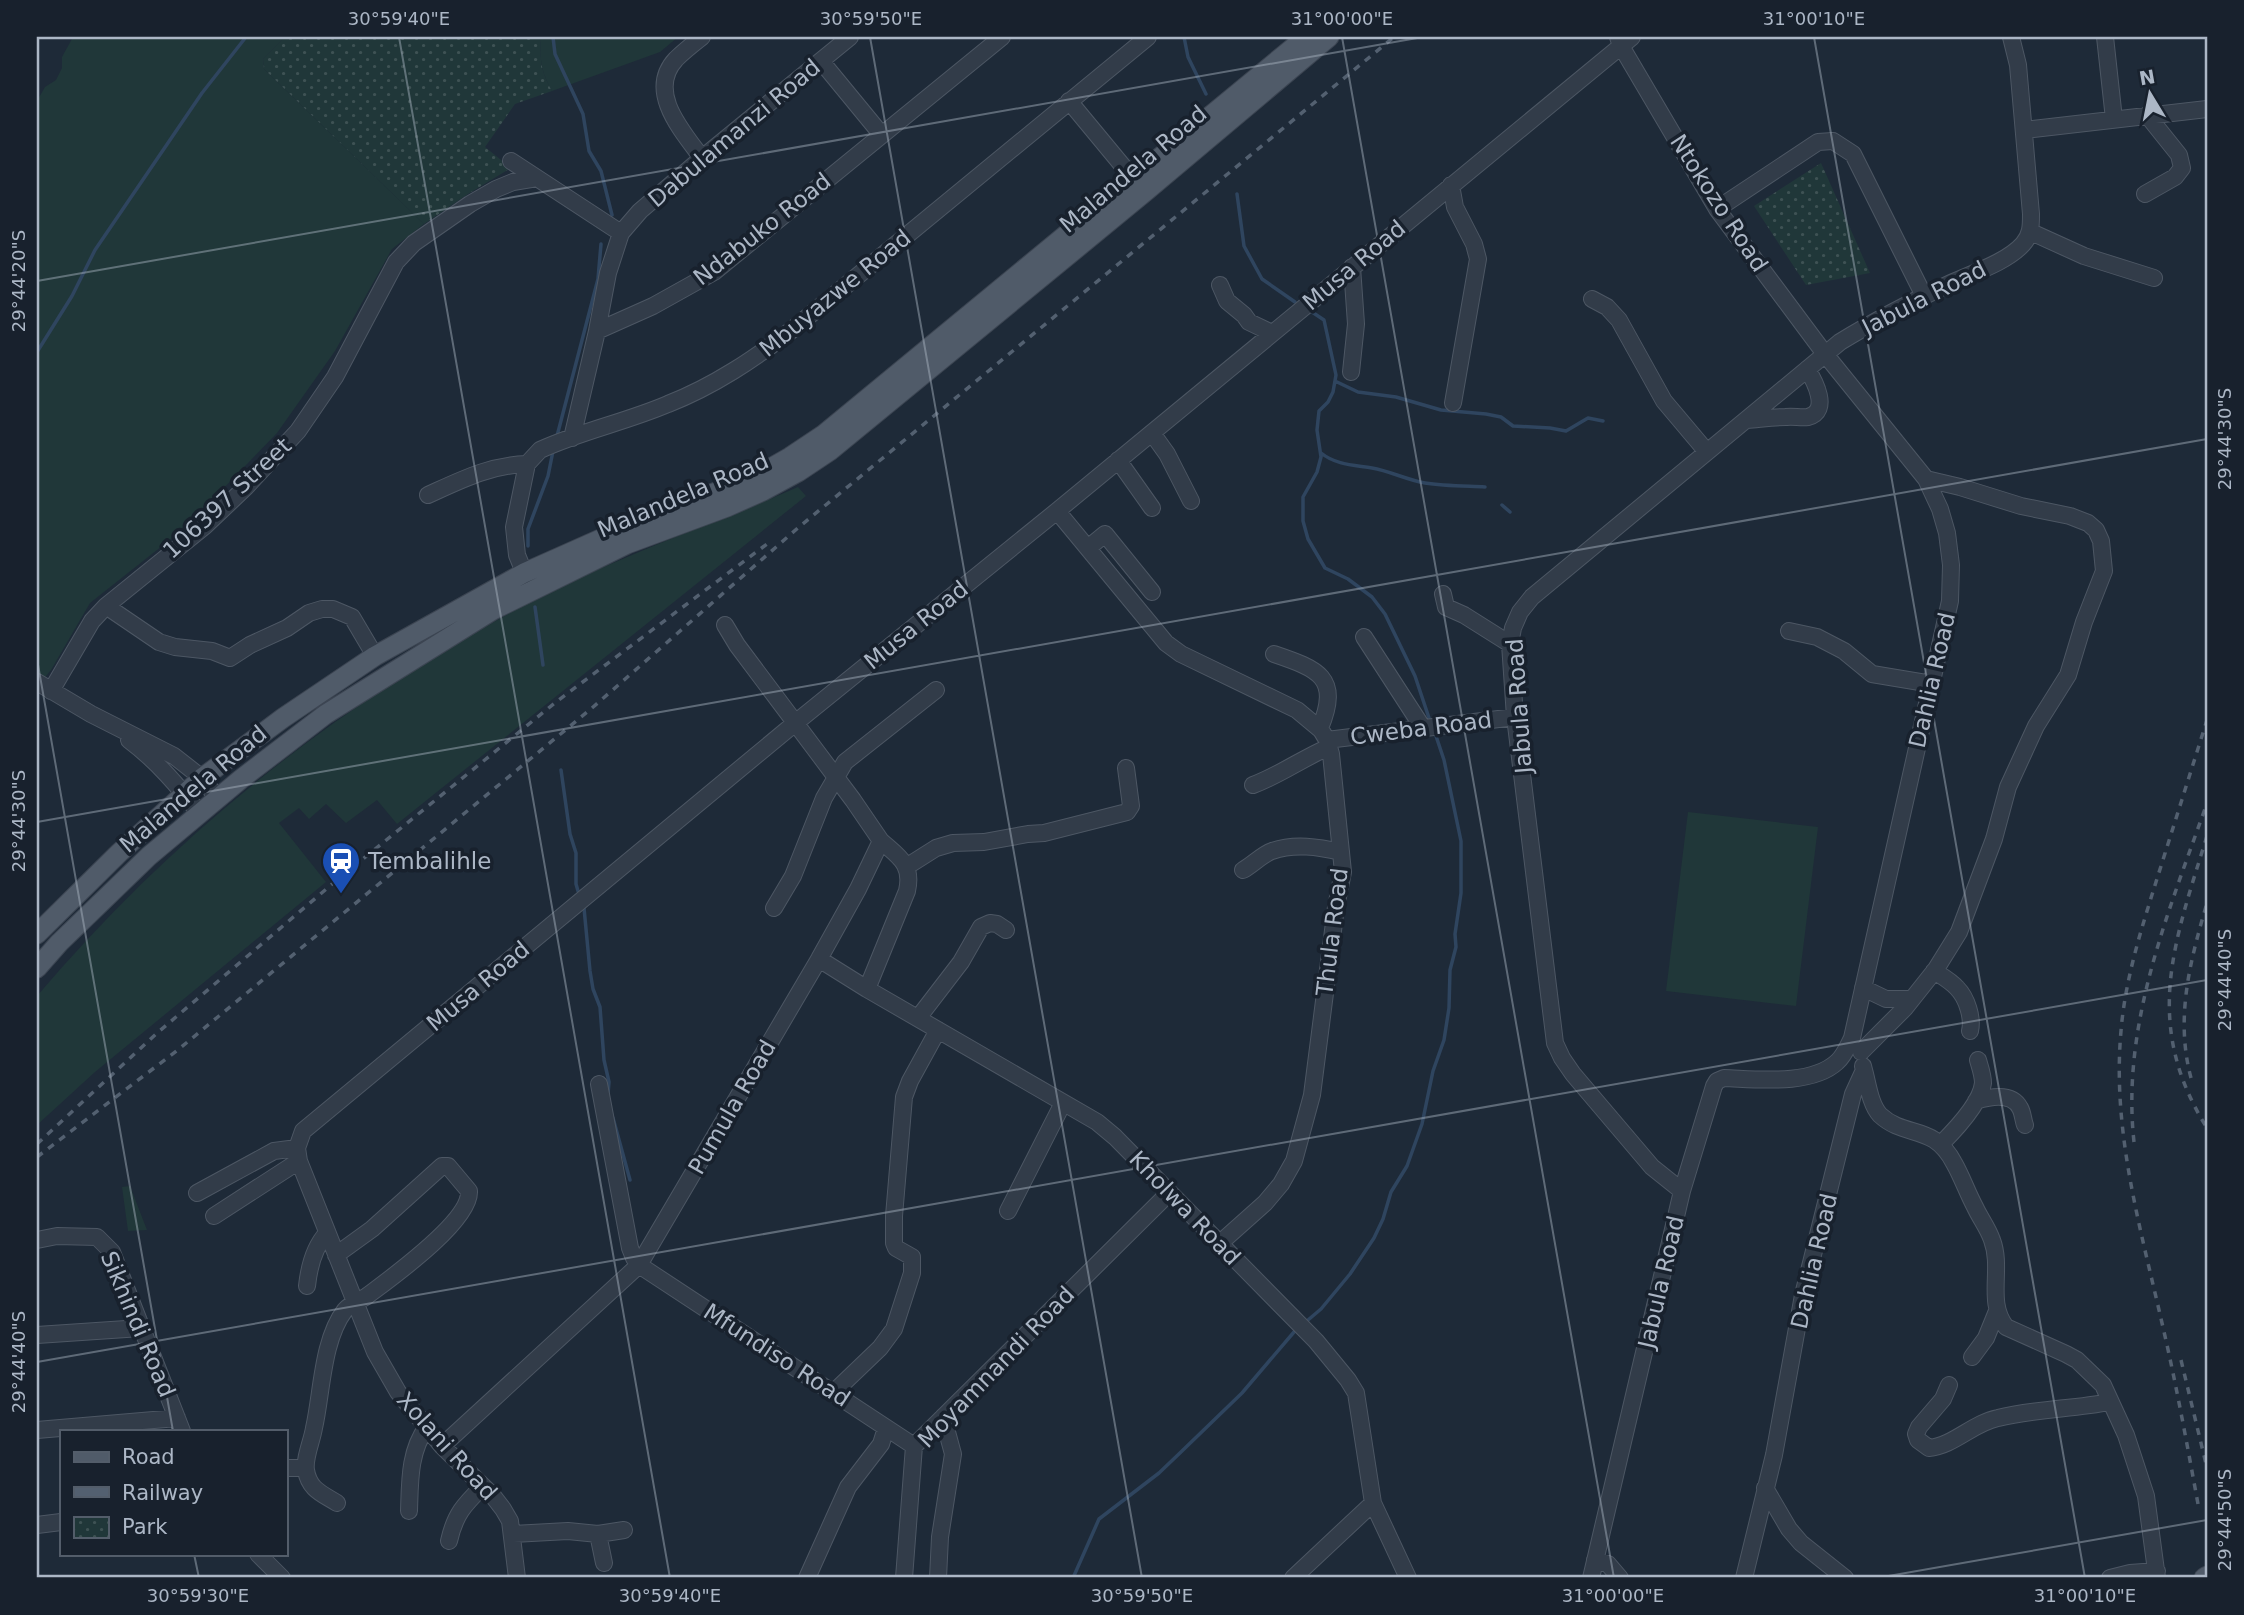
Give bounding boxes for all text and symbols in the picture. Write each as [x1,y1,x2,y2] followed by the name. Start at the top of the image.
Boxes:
[348,8,450,29] text: 30°59'40"E
[820,8,922,29] text: 30°59'50"E
[1291,8,1393,29] text: 31°00'00"E
[1763,8,1865,29] text: 31°00'10"E
[643,54,825,212] street label: Dabulamanzi Road
[2114,60,2184,130] north arrow
[2137,65,2157,89] text: N
[1054,100,1212,238] street label: Malandela Road
[1665,130,1773,276] street label: Ntokozo Road
[688,167,836,291] street label: Ndabuko Road
[1298,215,1410,315] street label: Musa Road
[754,224,916,362] street label: Mbuyazwe Road
[8,230,29,332] text: 29°44'20"S
[1856,256,1990,341] street label: Jabula Road
[2214,388,2235,490] text: 29°44'30"S
[158,432,296,564] street label: 106397 Street
[594,447,772,543] street label: Malandela Road
[859,575,973,675] street label: Musa Road
[1904,610,1960,750] street label: Dahlia Road
[1501,637,1537,777] street label: Jabula Road
[1349,706,1493,750] street label: Cweba Road
[114,720,272,858] street label: Malandela Road
[8,770,29,872] text: 29°44'30"S
[320,840,362,895] station icon: Tembalihle
[367,848,491,874] place label: Tembalihle
[1311,867,1353,998] street label: Thula Road
[2214,929,2235,1031] text: 29°44'40"S
[422,936,534,1036] street label: Musa Road
[683,1035,781,1179] street label: Pumula Road
[1124,1146,1246,1270] street label: Kholwa Road
[1786,1191,1842,1331] street label: Dahlia Road
[1633,1213,1689,1353] street label: Jabula Road
[96,1247,180,1401] street label: Sikhindi Road
[913,1281,1079,1453] street label: Moyamnandi Road
[699,1298,855,1412] street label: Mfundiso Road
[8,1311,29,1413] text: 29°44'40"S
[392,1387,502,1505] street label: Xolani Road
[60,1430,287,1556] legend
[122,1445,175,1469] text: Road
[2214,1469,2235,1571] text: 29°44'50"S
[122,1481,203,1505] text: Railway
[122,1515,168,1539] text: Park
[147,1585,249,1606] text: 30°59'30"E
[619,1585,721,1606] text: 30°59'40"E
[1091,1585,1193,1606] text: 30°59'50"E
[1562,1585,1664,1606] text: 31°00'00"E
[2034,1585,2136,1606] text: 31°00'10"E

